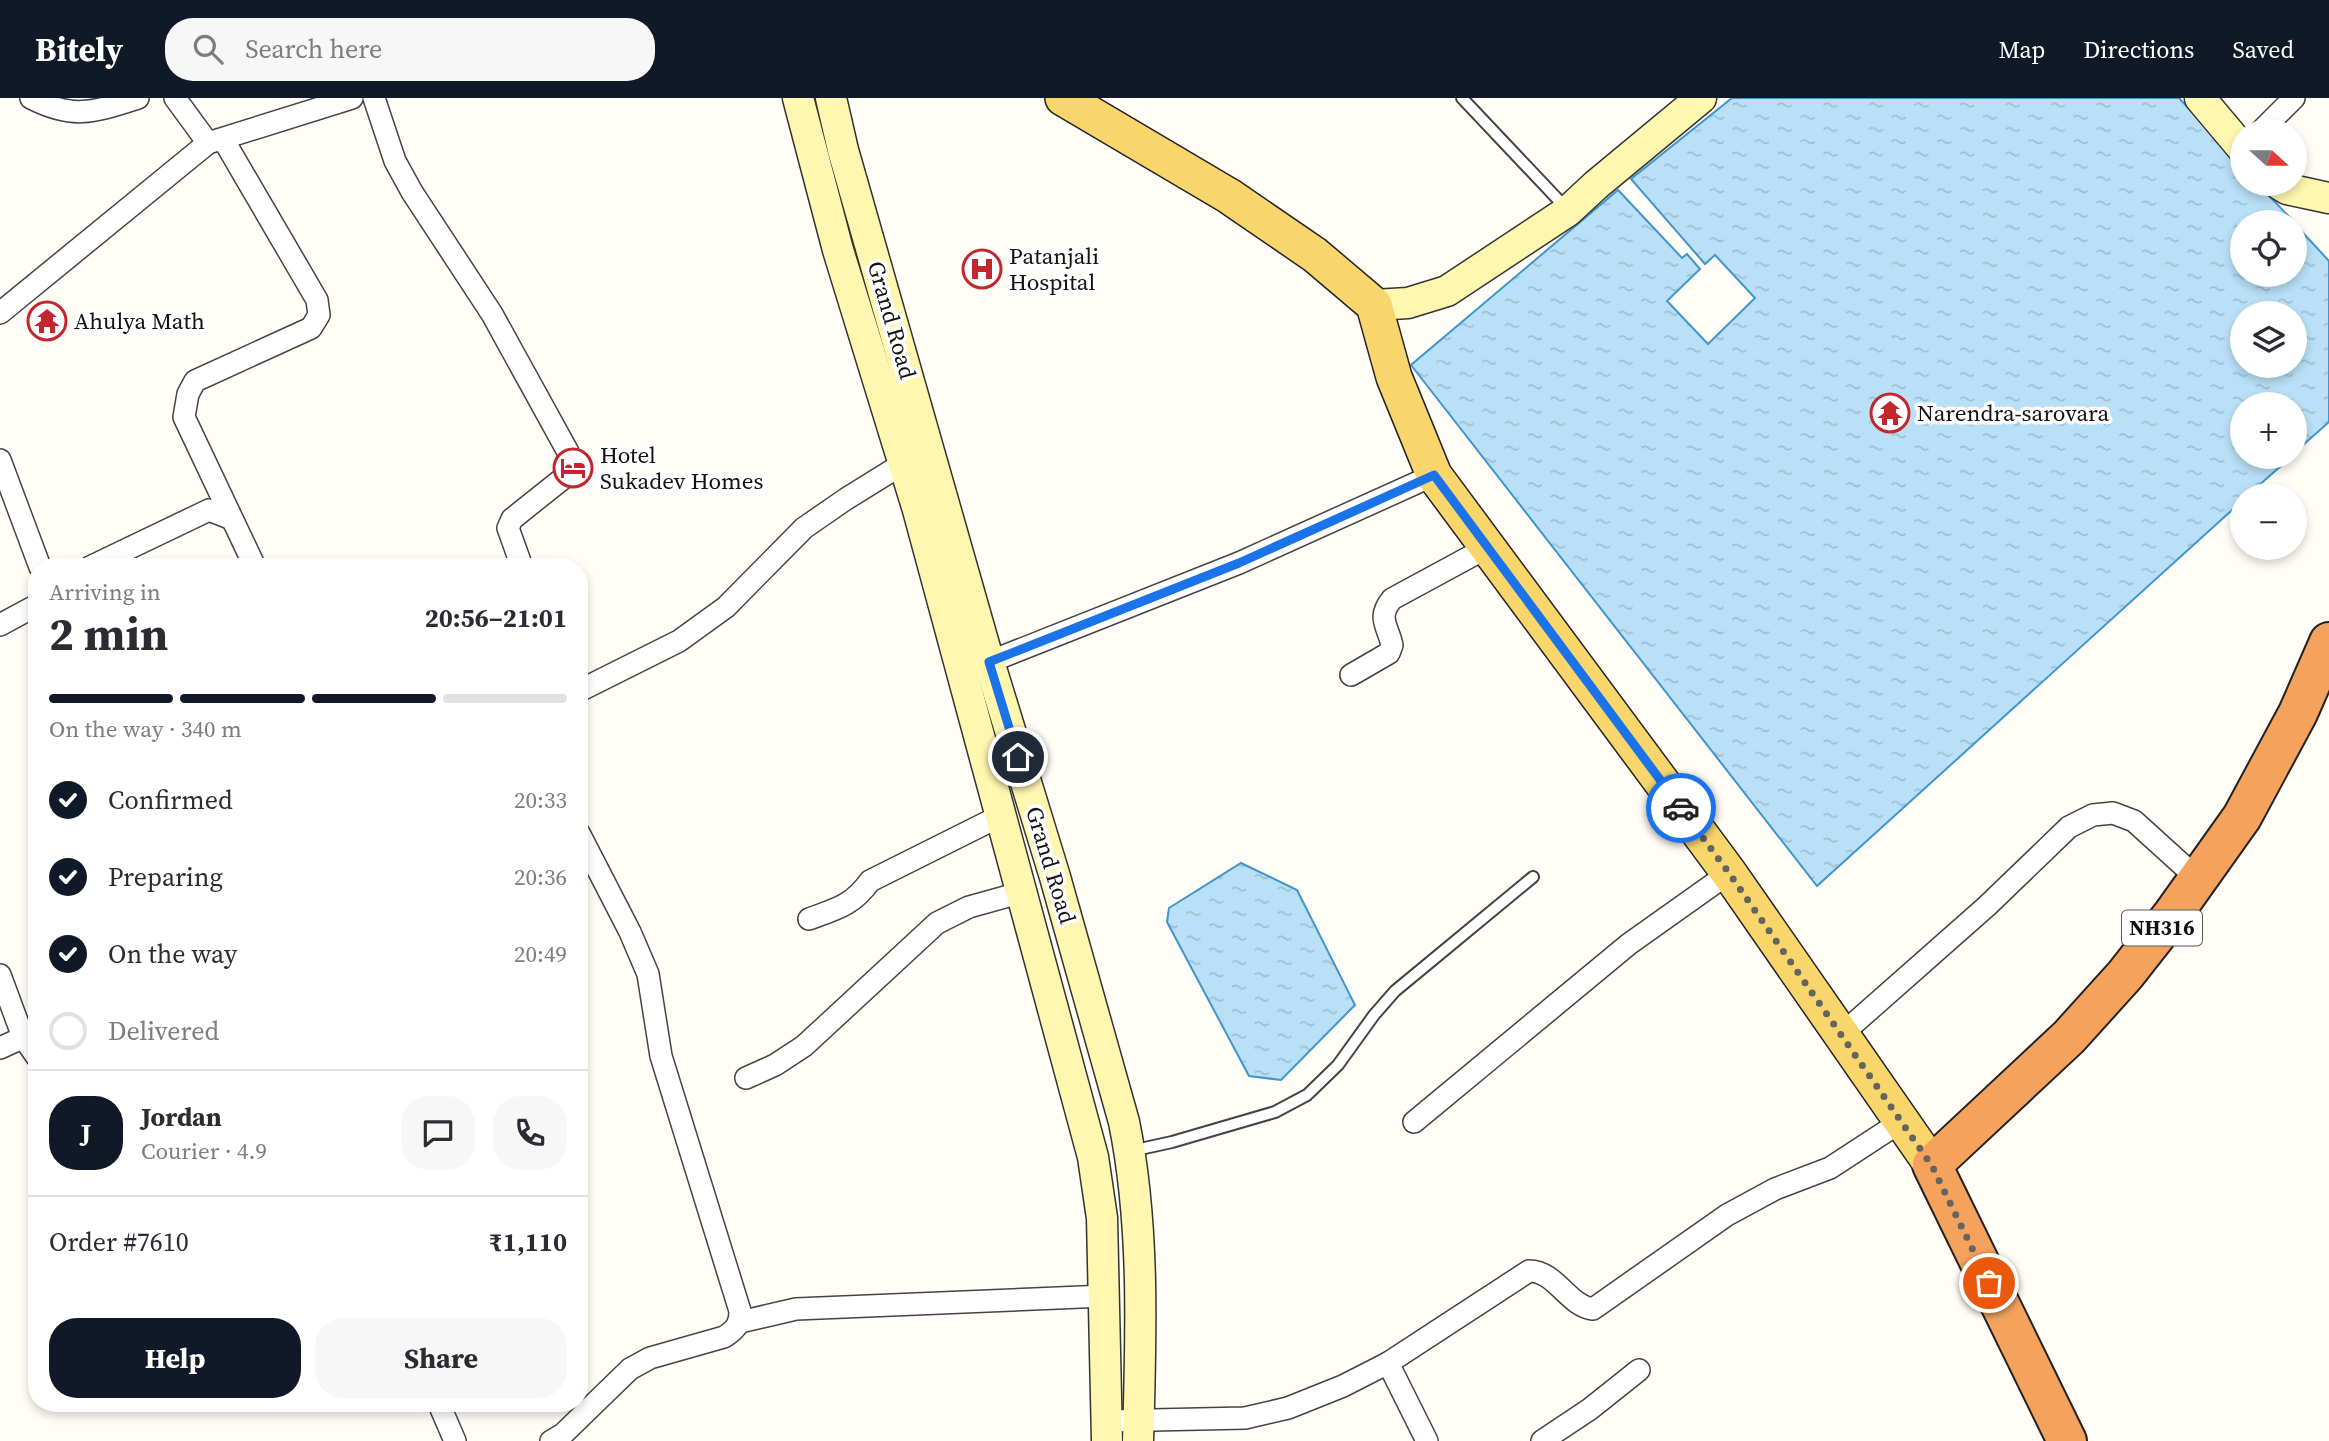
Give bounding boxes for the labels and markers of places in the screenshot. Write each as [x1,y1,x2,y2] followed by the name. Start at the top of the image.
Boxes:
[1009,240,1099,298] place label: Patanjali Hospital
[961,248,1003,290] hospital icon: Patanjali Hospital
[26,300,68,342] temple icon: Ahulya Math
[74,305,205,337] place label: Ahulya Math
[1869,392,1911,434] temple icon: Narendra-sarovara
[1917,397,2110,429] place label: Narendra-sarovara
[600,439,764,497] place label: Hotel Sukadev Homes
[552,447,594,489] hotel icon: Hotel Sukadev Homes
[988,727,1048,787] pin
[1959,1253,2019,1313] pin

